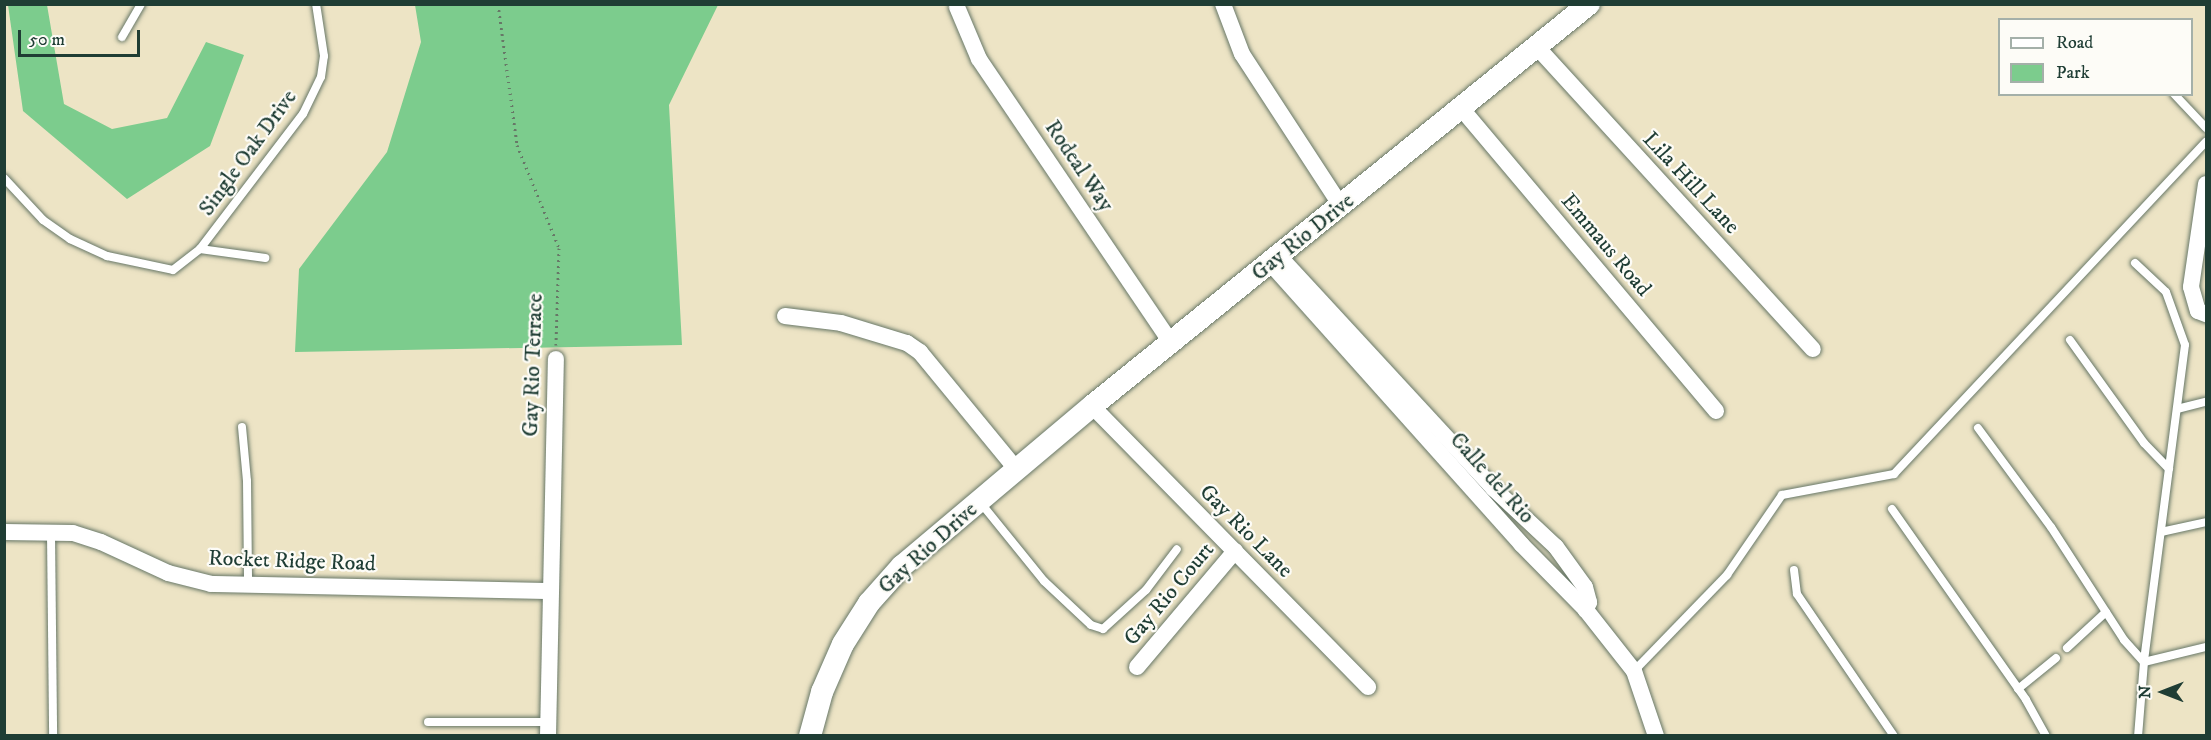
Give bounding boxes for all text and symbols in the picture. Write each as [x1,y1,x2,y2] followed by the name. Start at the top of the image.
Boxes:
[21,18,142,56] scale bar
[1998,18,2193,96] legend
[29,29,65,51] text: 50 m
[2056,32,2093,54] text: Road
[2056,62,2090,84] text: Park
[193,85,303,221] street label: Single Oak Drive
[1039,115,1119,217] street label: Rodeal Way
[1637,126,1745,240] street label: Lila Hill Lane
[1246,188,1360,286] street label: Gay Rio Drive
[1555,188,1657,302] street label: Emmaus Road
[517,293,549,437] street label: Gay Rio Terrace
[1444,427,1540,529] street label: Calle del Rio
[1194,479,1298,583] street label: Gay Rio Lane
[873,497,983,599] street label: Gay Rio Drive
[1118,537,1220,651] street label: Gay Rio Court
[208,545,376,577] street label: Rocket Ridge Road
[2133,662,2193,722] north arrow
[2135,685,2155,699] text: N

